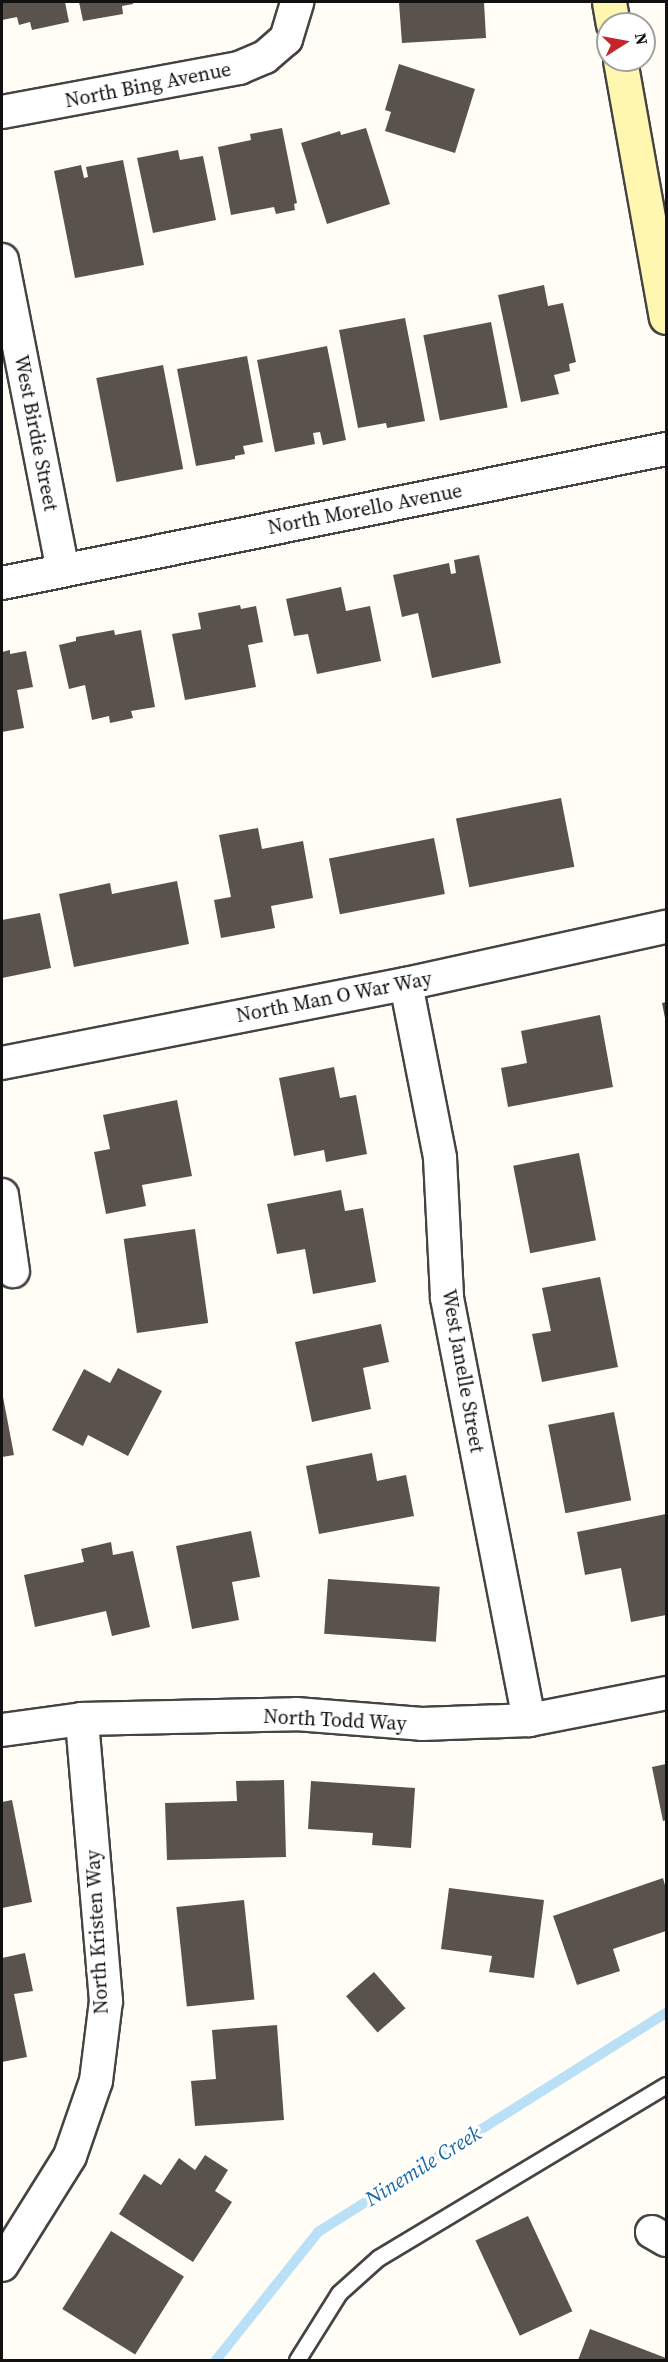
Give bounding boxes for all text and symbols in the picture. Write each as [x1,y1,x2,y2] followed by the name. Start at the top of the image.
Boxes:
[596,12,656,72] north arrow
[630,31,654,47] text: N
[63,57,233,113] street label: North Bing Avenue
[9,353,63,513] street label: West Birdie Street
[266,478,464,540] street label: North Morello Avenue
[234,966,434,1028] street label: North Man O War Way
[437,1287,489,1455] street label: West Janelle Street
[262,1704,408,1736] street label: North Todd Way
[81,1849,113,2015] street label: North Kristen Way
[360,2120,486,2212] water label: Ninemile Creek

